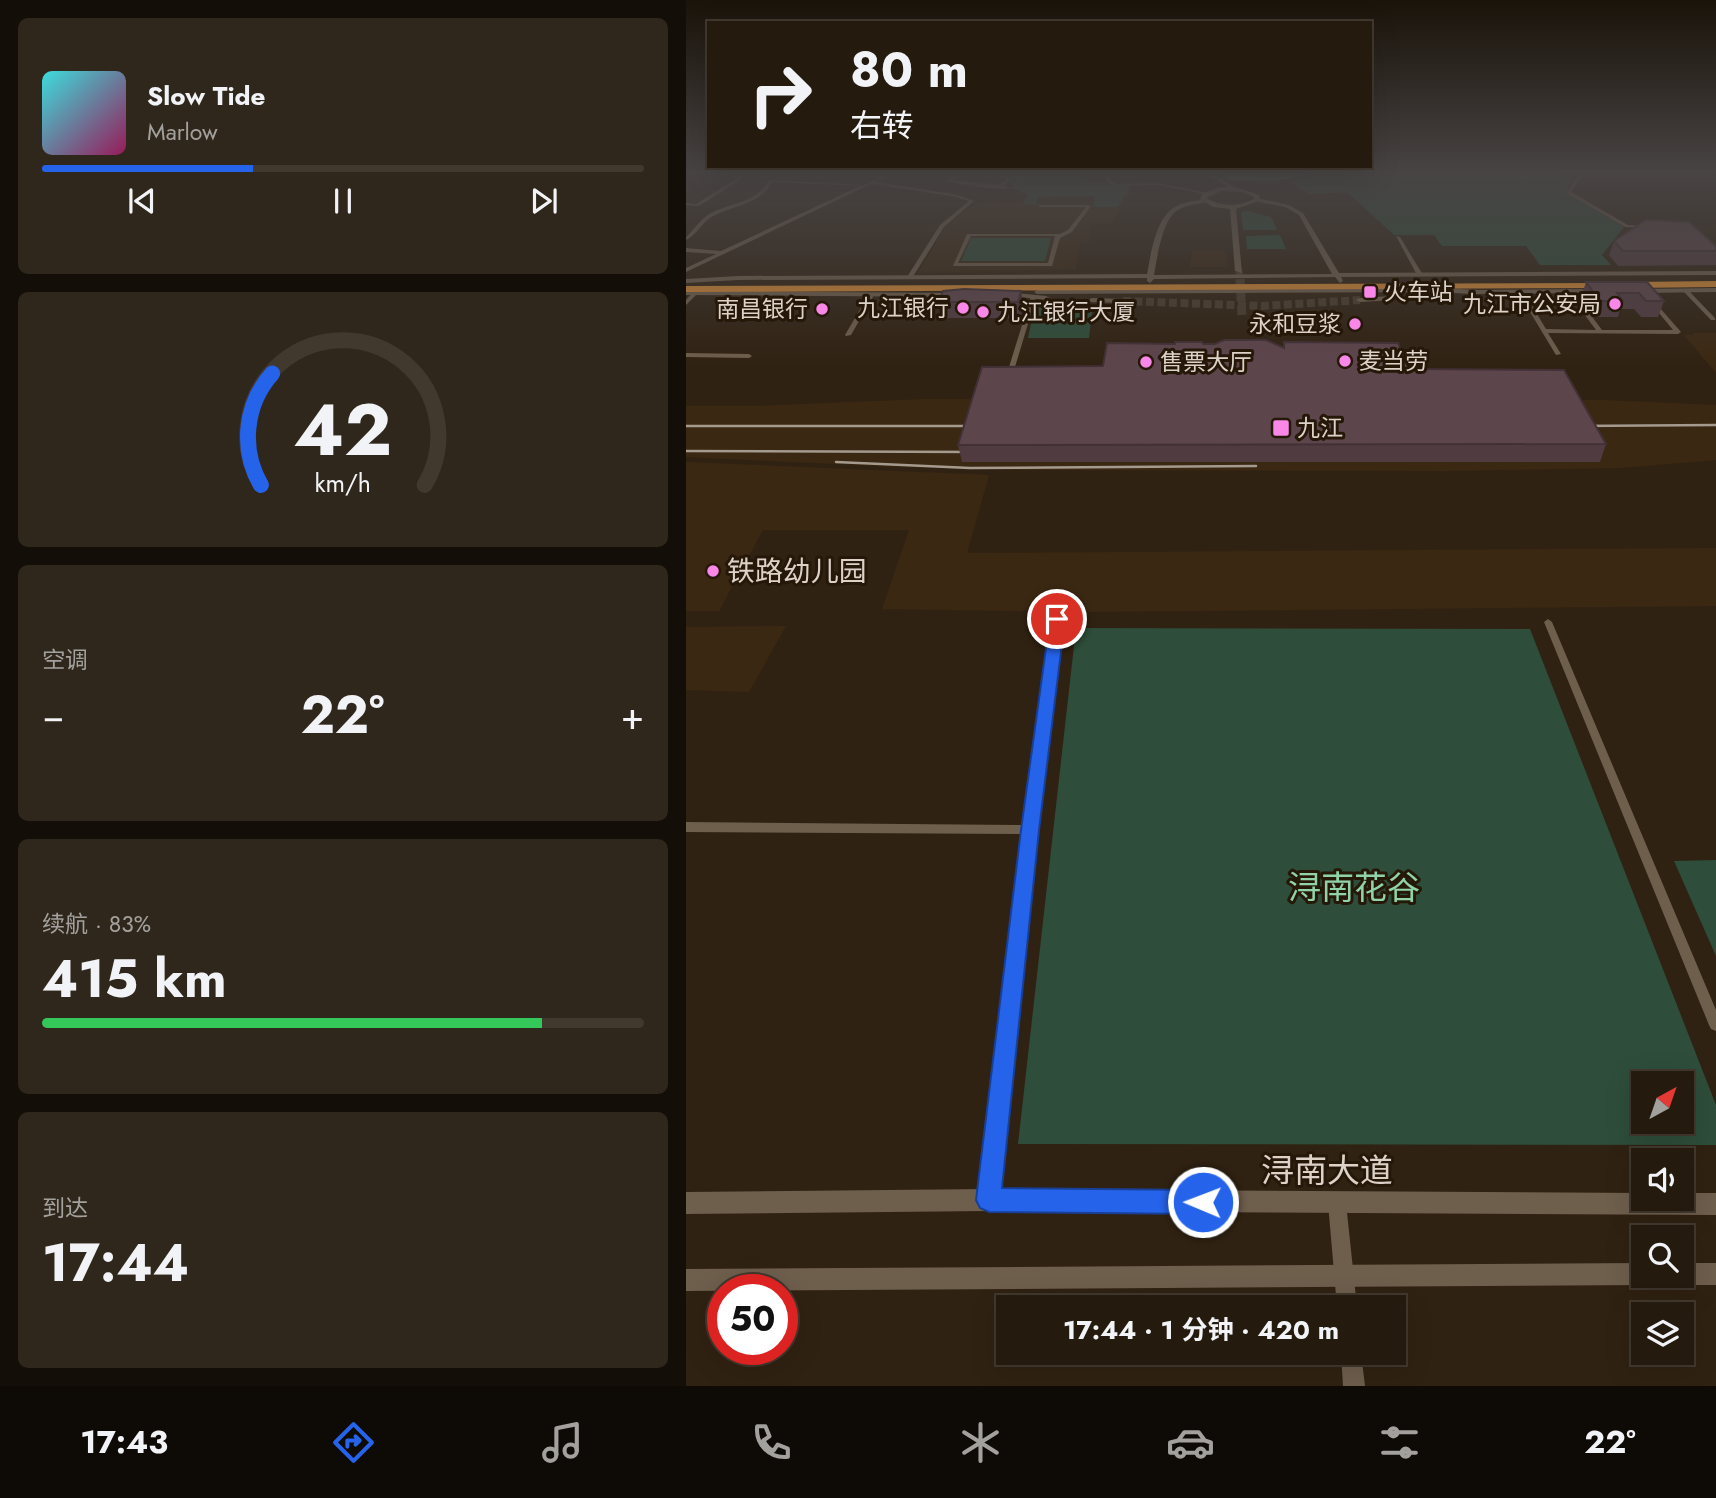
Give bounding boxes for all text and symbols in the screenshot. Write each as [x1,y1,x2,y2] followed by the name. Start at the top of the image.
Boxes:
[850,35,968,105] text: 80 m
[735,49,826,140] icon: right
[147,77,266,115] text: Slow Tide
[850,103,914,149] text: 右转
[147,115,218,149] text: Marlow
[123,182,161,220] icon: previous
[324,182,362,220] icon: pause
[525,182,563,220] icon: next
[1384,275,1453,309] place label: 火车站
[1362,284,1378,300] marker: 火车站
[1463,287,1601,321] place label: 九江市公安局
[857,291,949,325] place label: 九江银行
[716,292,808,326] place label: 南昌银行
[997,295,1135,329] place label: 九江银行大厦
[1607,296,1623,312] marker: 九江市公安局
[955,300,971,316] marker: 九江银行
[814,301,830,317] marker: 南昌银行
[975,304,991,320] marker: 九江银行大厦
[1249,307,1341,341] place label: 永和豆浆
[1347,316,1363,332] marker: 永和豆浆
[1359,344,1428,378] place label: 麦当劳
[1160,345,1252,379] place label: 售票大厅
[1337,353,1353,369] marker: 麦当劳
[1138,354,1154,370] marker: 售票大厅
[294,378,392,483] text: 42
[1297,411,1343,445] place label: 九江
[1271,418,1291,438] marker: 九江
[315,465,371,501] text: km/h
[727,551,867,592] place label: 铁路幼儿园
[705,563,721,579] marker: 铁路幼儿园
[1027,589,1087,649] pin
[1038,600,1076,638] icon: arrive
[42,643,88,677] text: 空调
[301,677,384,753] text: 22°
[42,688,64,743] text: −
[621,688,644,743] text: +
[1288,864,1420,911] park label: 浔南花谷
[42,907,151,941] text: 续航 · 83%
[42,941,227,1017] text: 415 km
[1631,1071,1694,1134] north arrow
[1631,1071,1694,1365] map controls
[1261,1147,1393,1194] street label: 浔南大道
[1631,1148,1694,1211] button: sound
[1166,1165,1240,1239] position arrow
[42,1191,88,1225] text: 到达
[42,1225,189,1301] text: 17:44
[1631,1225,1694,1288] button: search
[707,1274,798,1365] speed limit sign: 50
[1631,1302,1694,1365] button: layers
[1063,1311,1339,1349] text: 17:44 · 1 分钟 · 420 m
[329,1418,378,1467] icon: directions
[538,1418,587,1467] icon: music
[747,1418,796,1467] icon: phone
[956,1418,1005,1467] icon: climate
[1166,1418,1215,1467] icon: car
[1375,1418,1424,1467] icon: filters
[80,1419,168,1465] text: 17:43
[1584,1419,1636,1465] text: 22°

